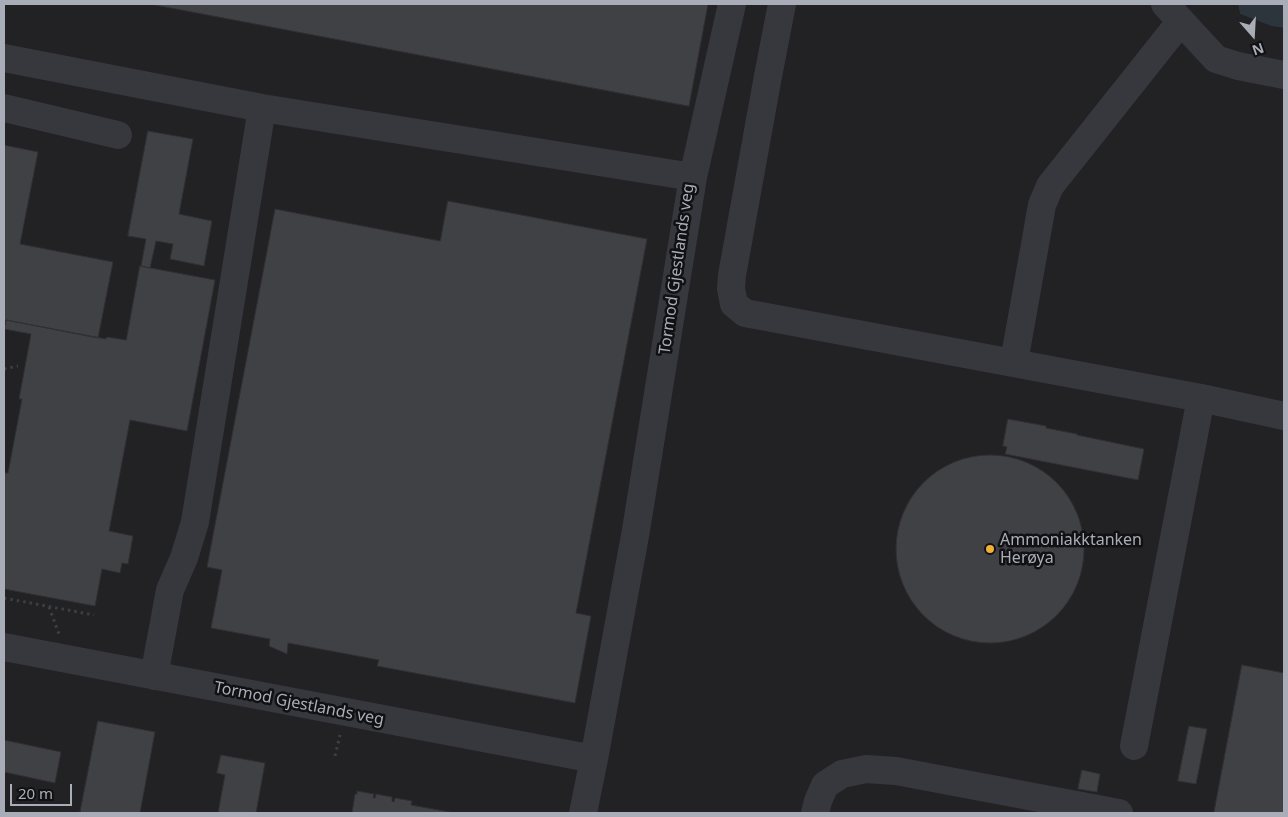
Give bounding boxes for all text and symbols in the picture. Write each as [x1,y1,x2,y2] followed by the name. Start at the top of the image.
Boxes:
[1228,10,1278,60] north arrow
[1250,39,1267,60] text: N
[655,182,699,356] street label: Tormod Gjestlands veg
[1000,530,1142,568] place label: Ammoniakktanken Herøya
[984,543,996,555] marker: Ammoniakktanken Herøya
[212,678,386,730] street label: Tormod Gjestlands veg
[12,774,75,806] scale bar
[18,783,53,803] text: 20 m

